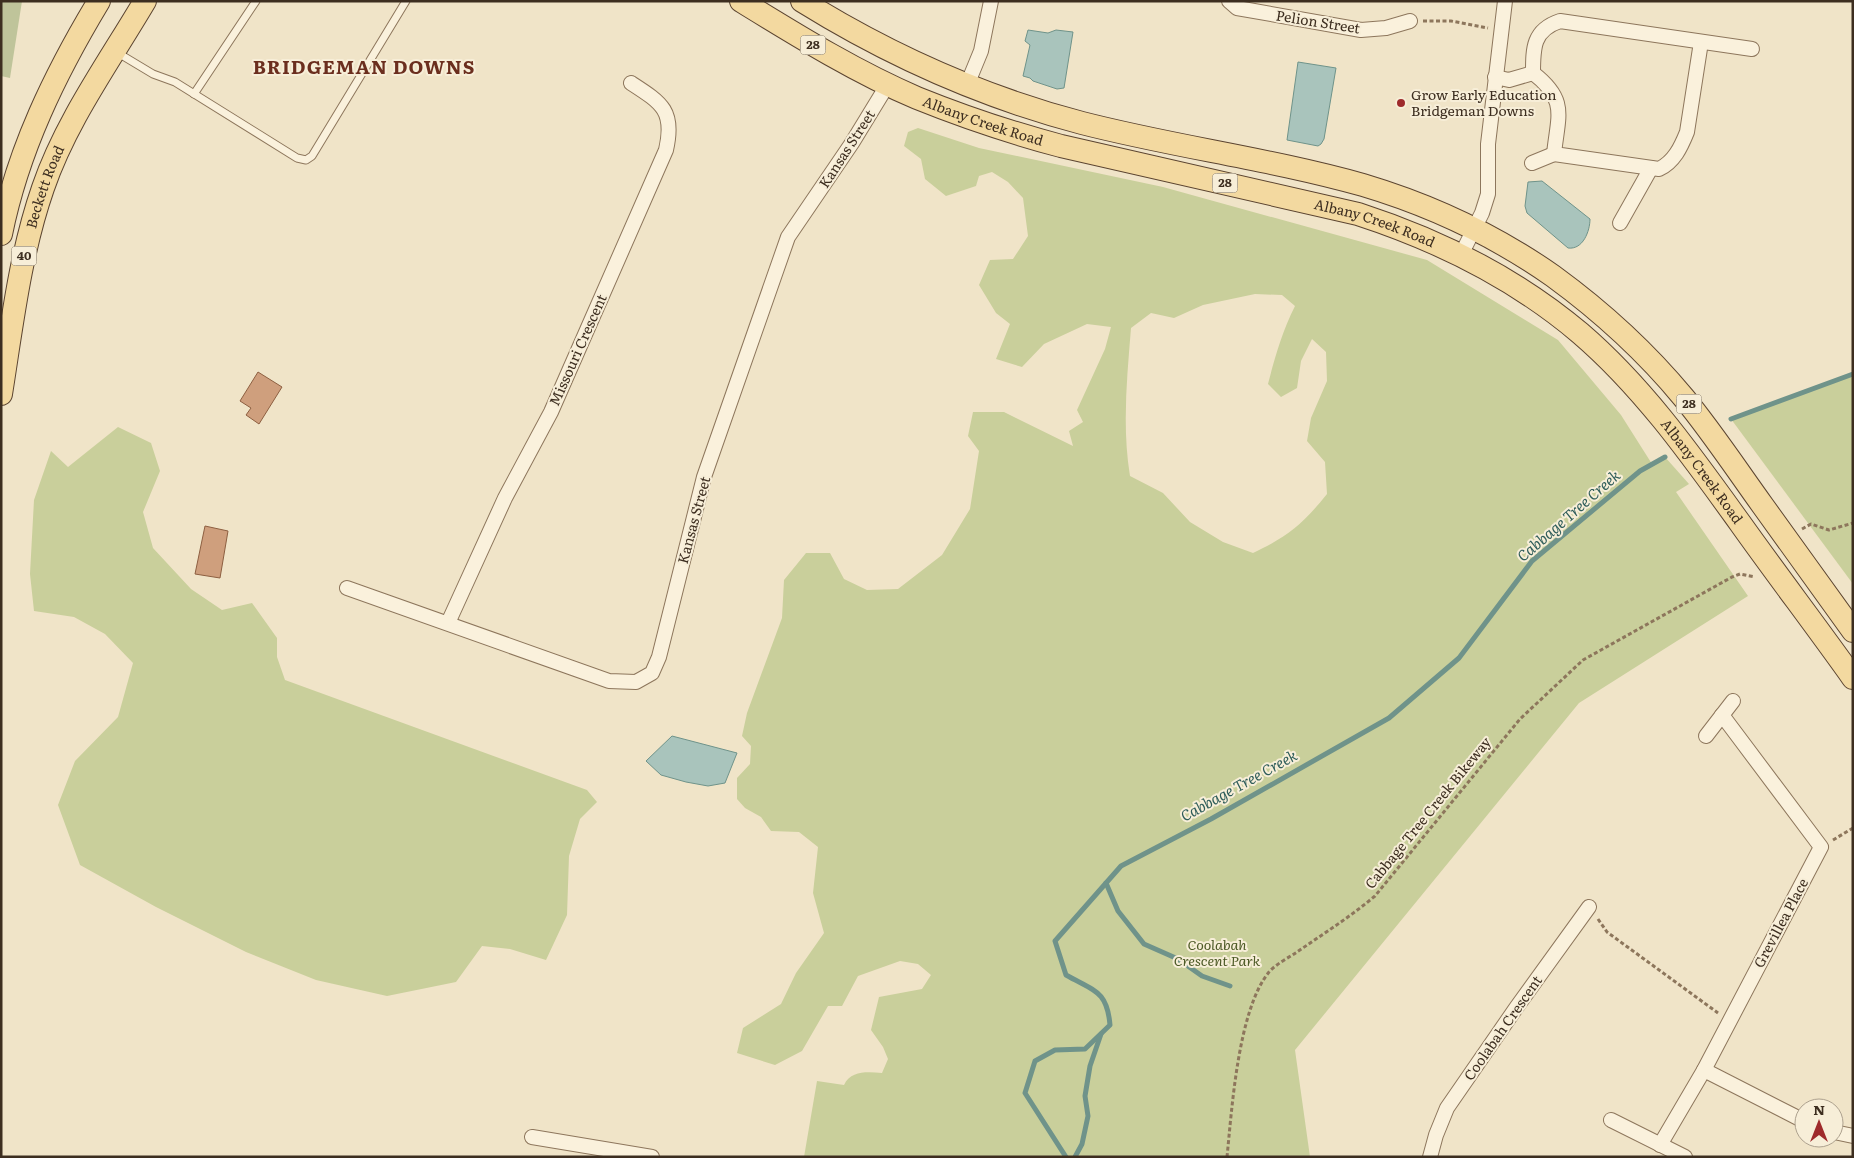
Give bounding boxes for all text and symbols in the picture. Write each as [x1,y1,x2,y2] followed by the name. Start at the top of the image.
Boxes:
[1275,4,1362,38] street label: Pelion Street
[800,36,826,54] road number: 28
[253,52,475,80] district label: BRIDGEMAN DOWNS
[1411,84,1557,120] place label: Grow Early Education Bridgeman Downs
[920,90,1046,150] street label: Albany Creek Road
[1395,97,1407,109] marker: Grow Early Education Bridgeman Downs
[813,105,879,192] street label: Kansas Street
[20,141,68,231] street label: Beckett Road
[1212,174,1238,192] road number: 28
[1312,193,1439,251] street label: Albany Creek Road
[12,247,36,266] road number: 40
[543,290,611,409] street label: Missouri Crescent
[1676,394,1702,414] road number: 28
[1657,414,1749,528] street label: Albany Creek Road
[1511,463,1625,566] water label: Cabbage Tree Creek
[672,473,714,566] street label: Kansas Street
[1360,731,1495,893] street label: Cabbage Tree Creek Bikeway
[1176,743,1302,826] water label: Cabbage Tree Creek
[1748,874,1812,971] street label: Grevillea Place
[1174,934,1260,970] park label: Coolabah Crescent Park
[1458,971,1546,1084] street label: Coolabah Crescent
[1794,1098,1844,1148] north arrow
[1813,1099,1825,1119] text: N

